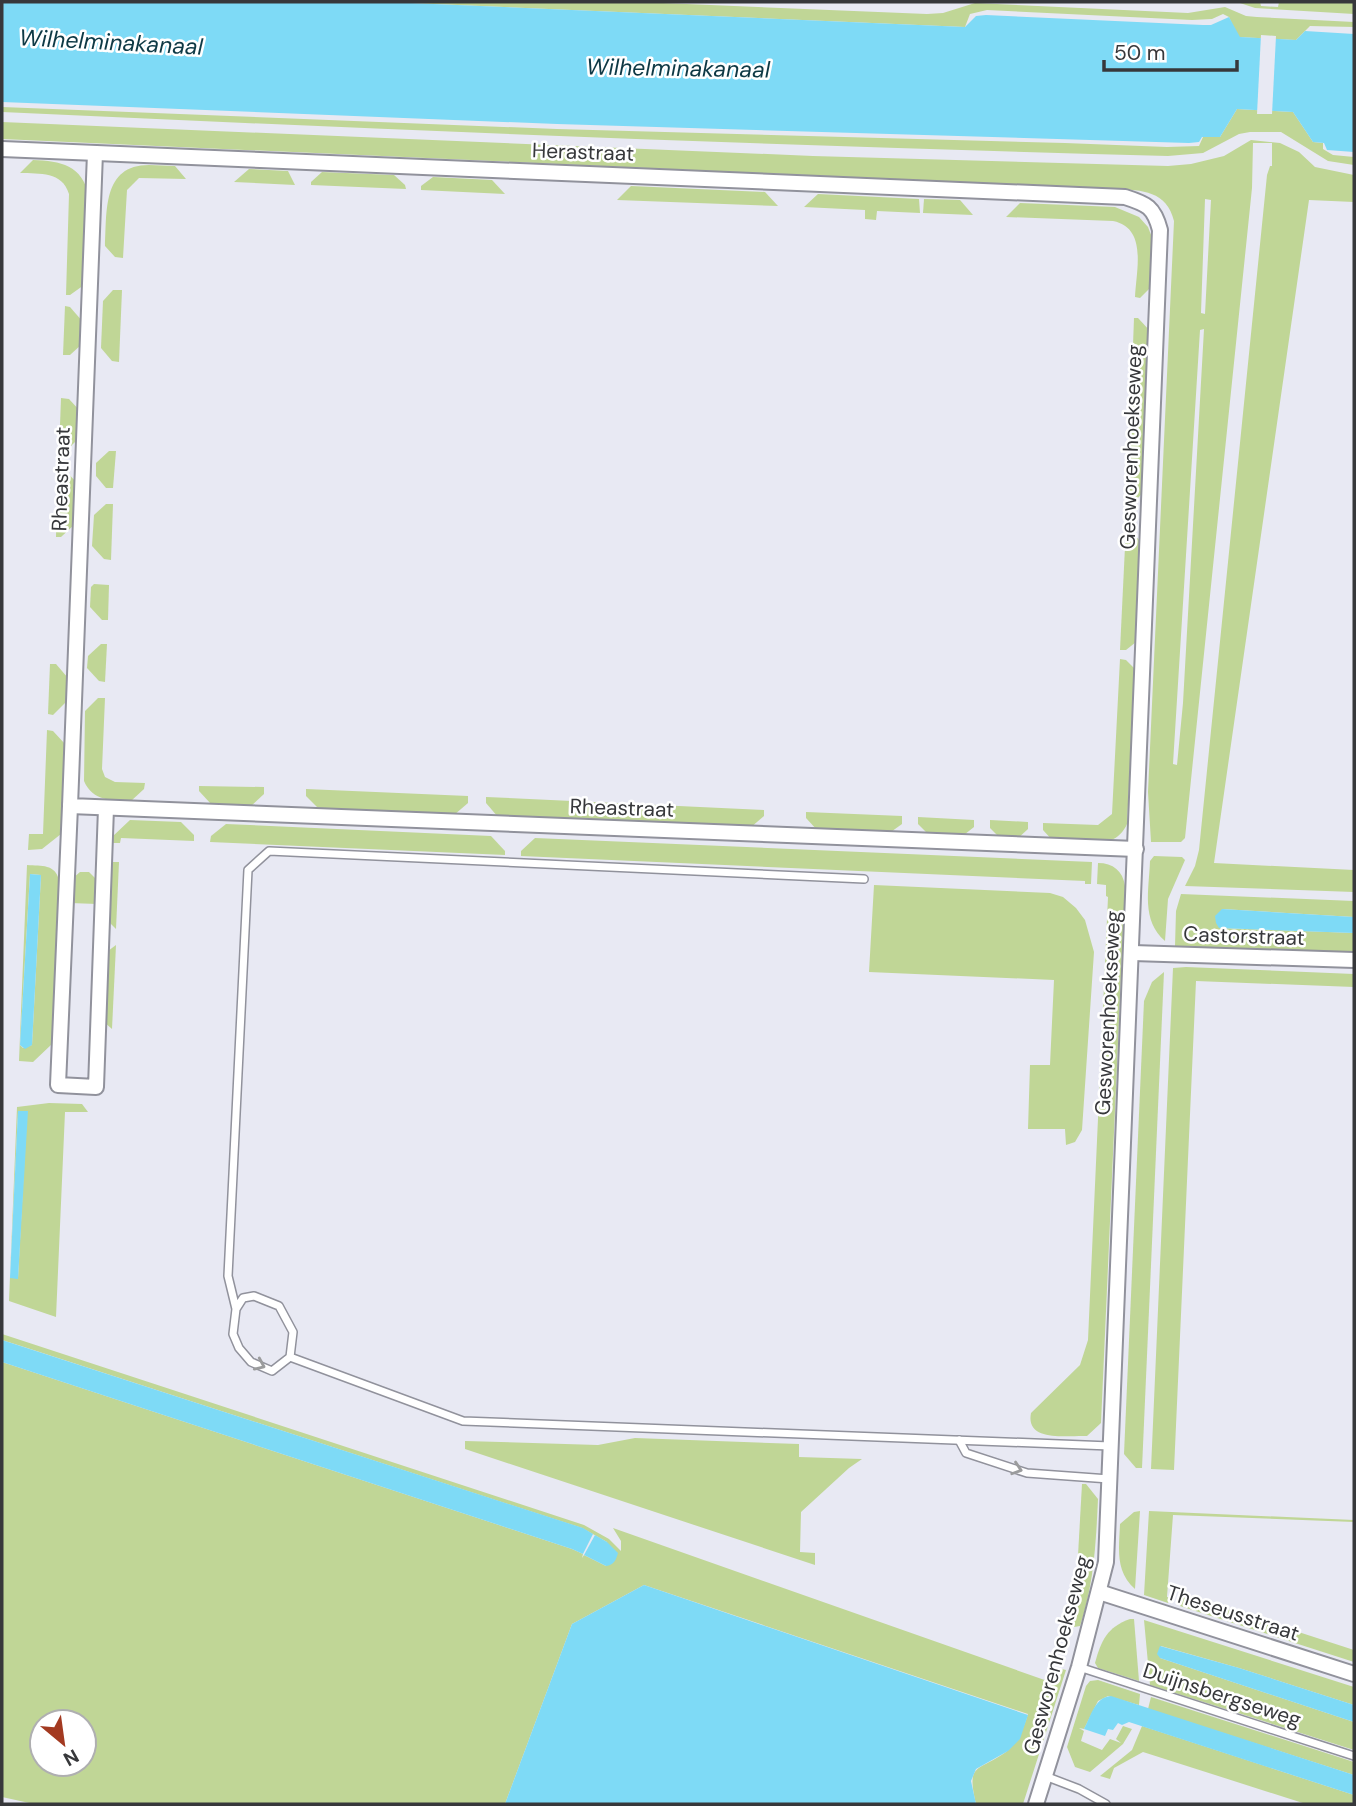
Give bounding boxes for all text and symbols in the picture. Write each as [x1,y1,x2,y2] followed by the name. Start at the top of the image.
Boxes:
[18,22,204,62] water label: Wilhelminakanaal
[1104,28,1237,72] scale bar
[1114,39,1165,67] text: 50 m
[586,51,771,85] water label: Wilhelminakanaal
[531,136,635,168] street label: Herastraat
[1113,344,1149,550] street label: Gesworenhoekseweg
[45,426,77,532] street label: Rheastraat
[569,792,675,824] street label: Rheastraat
[1089,910,1127,1116] street label: Gesworenhoekseweg
[1183,920,1305,952] street label: Castorstraat
[253,1357,265,1371] one-way arrow
[1010,1461,1022,1476] one-way arrow
[1017,1552,1097,1758] street label: Gesworenhoekseweg
[1163,1578,1303,1648] street label: Theseusstraat
[1139,1656,1305,1734] street label: Duijnsbergseweg
[28,1708,98,1778] north arrow
[59,1743,83,1772] text: N

